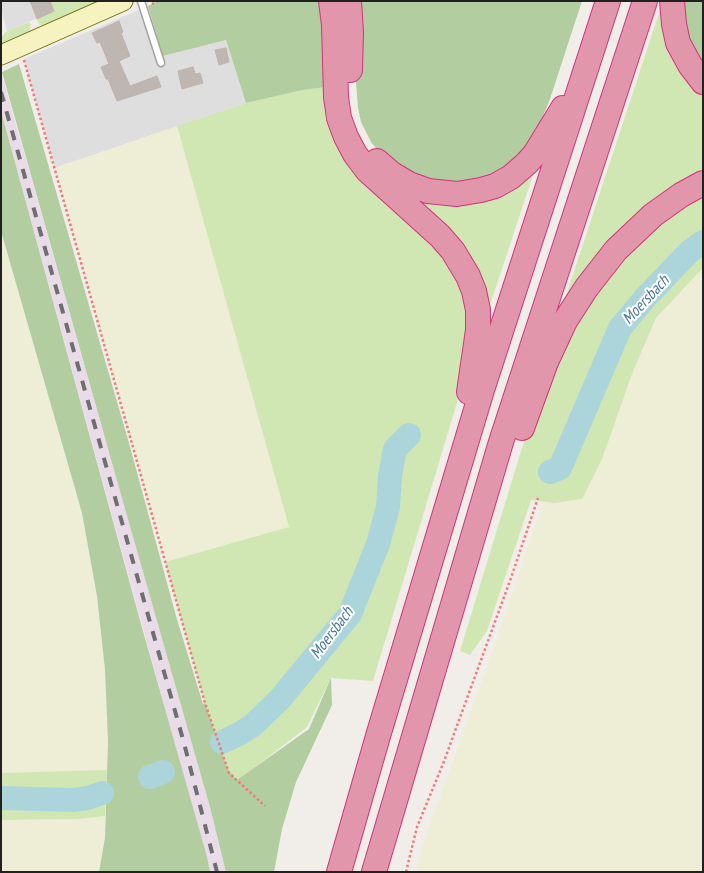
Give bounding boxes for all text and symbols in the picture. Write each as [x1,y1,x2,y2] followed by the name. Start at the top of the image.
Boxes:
[619,272,673,328] water label: Moersbach
[306,603,358,663] water label: Moersbach

